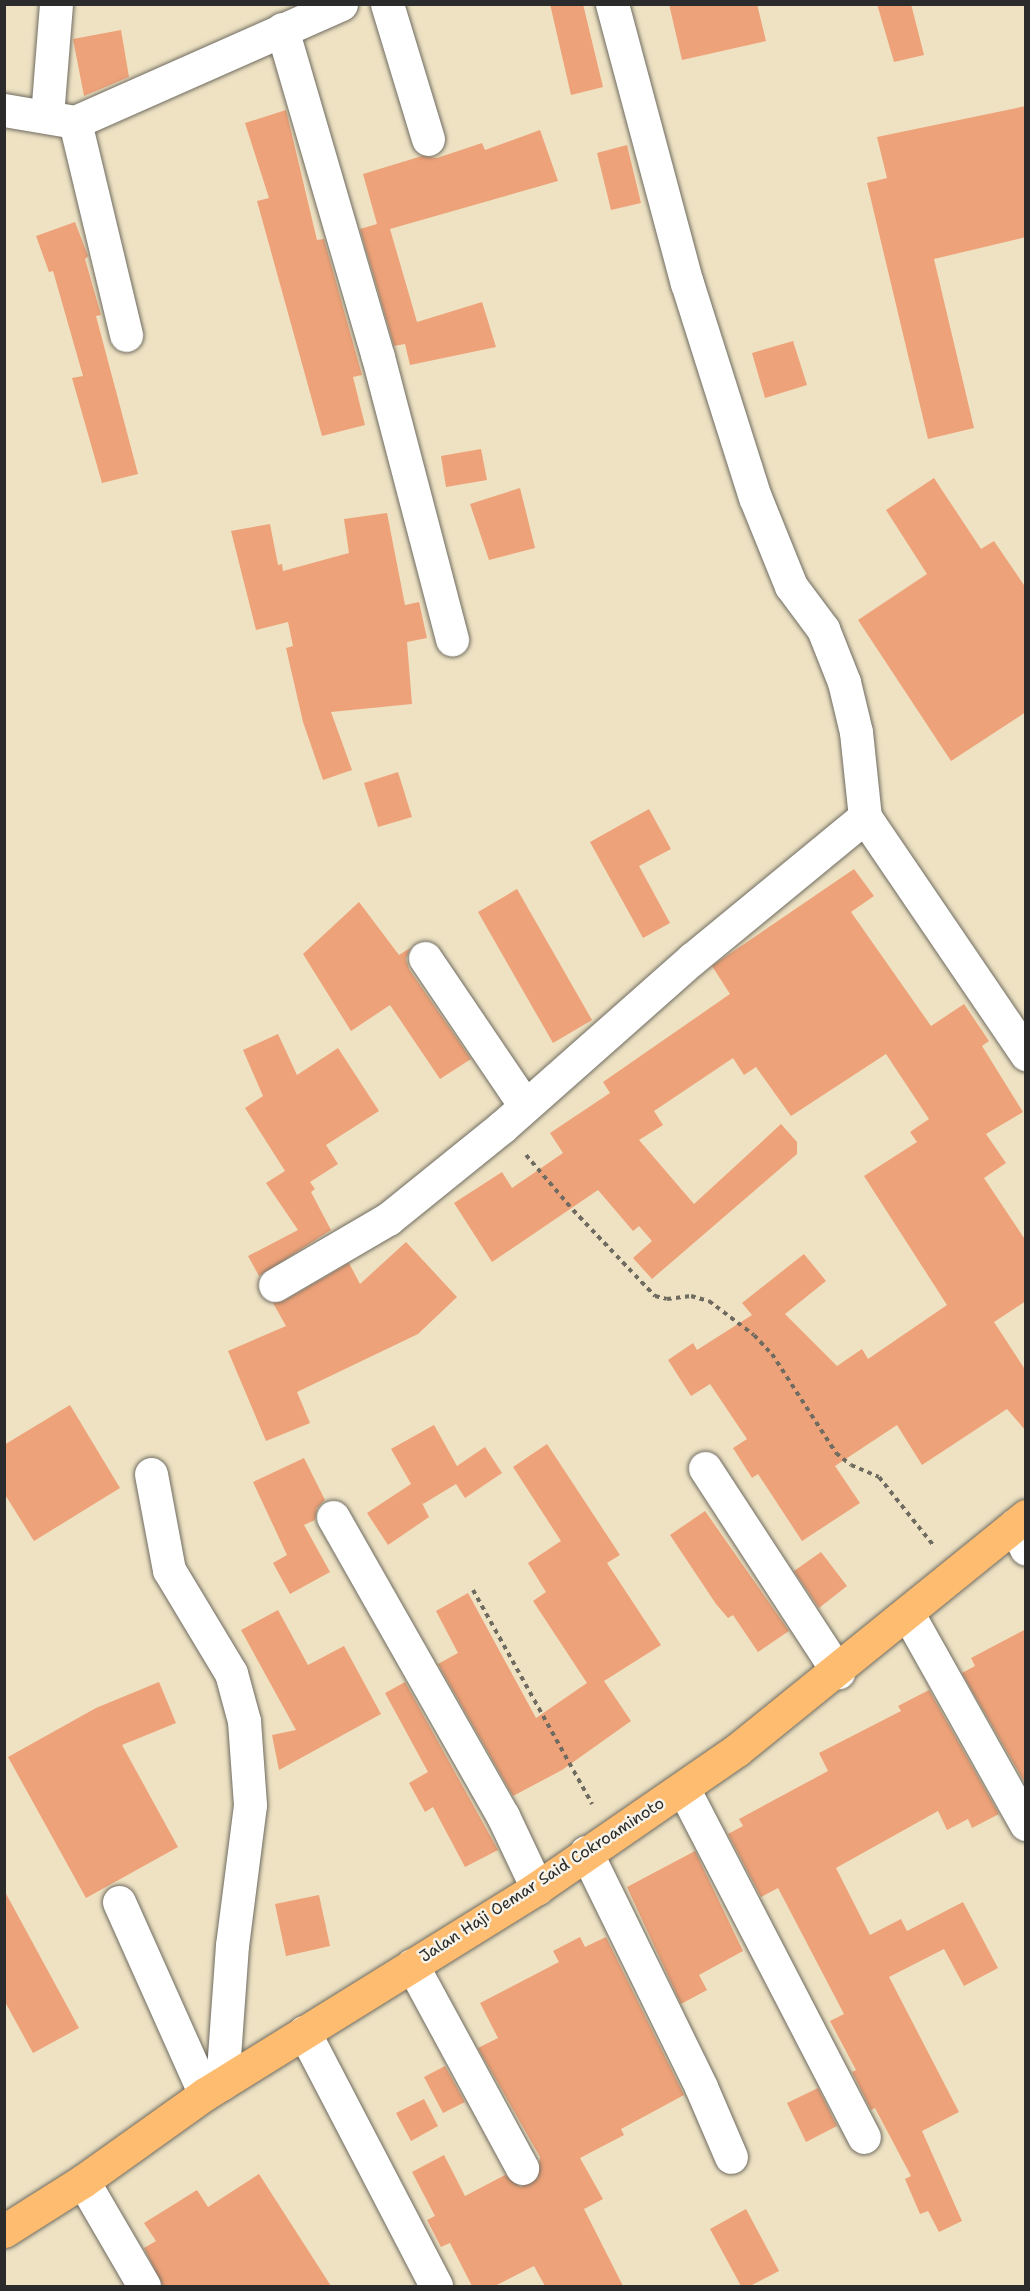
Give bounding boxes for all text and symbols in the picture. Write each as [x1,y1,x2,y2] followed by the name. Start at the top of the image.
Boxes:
[416,1794,668,1966] street label: Jalan Haji Oemar Said Cokroaminoto

